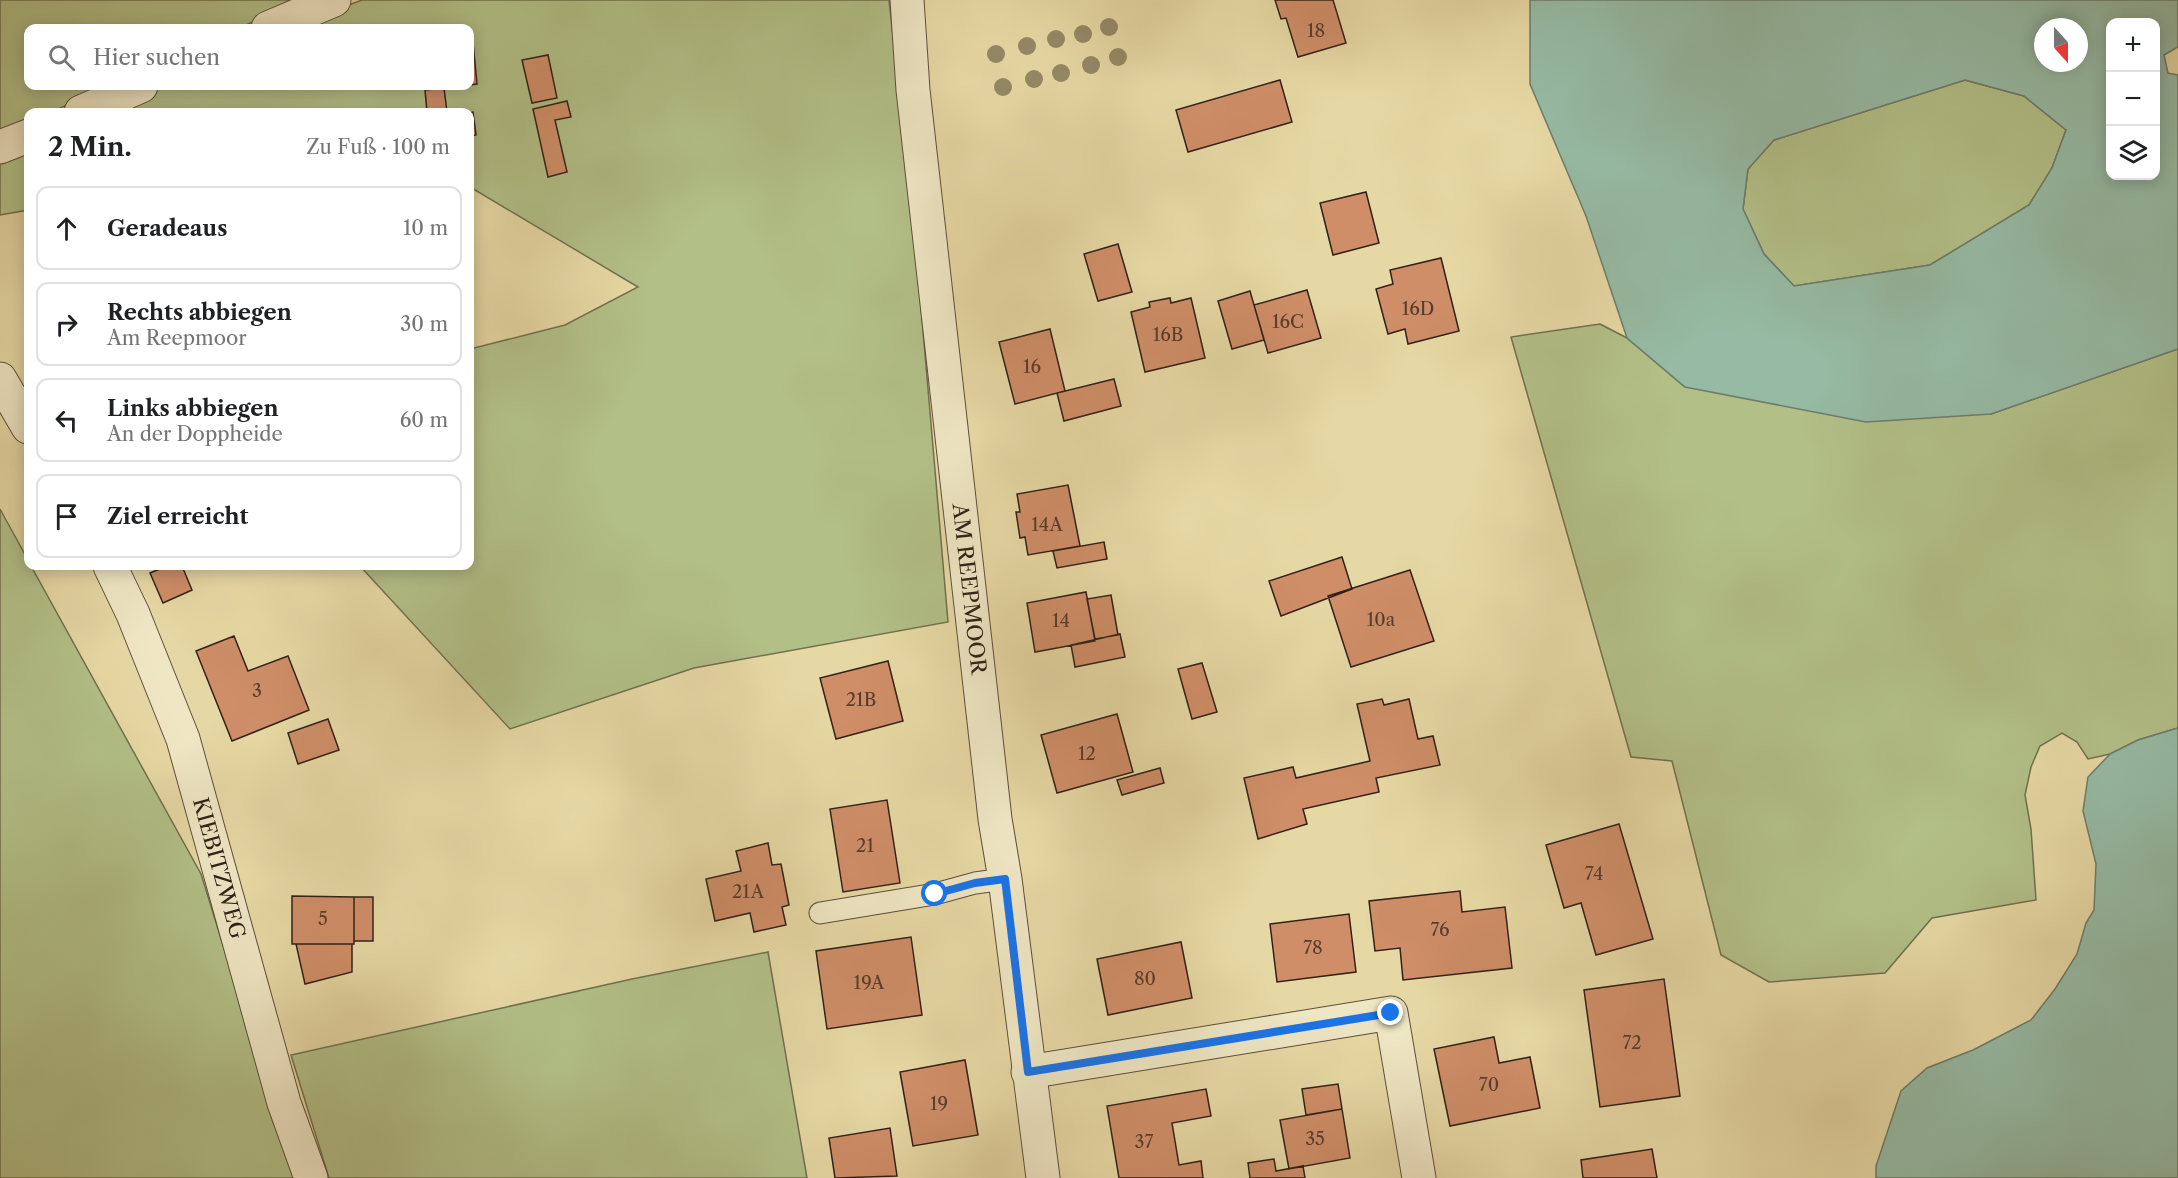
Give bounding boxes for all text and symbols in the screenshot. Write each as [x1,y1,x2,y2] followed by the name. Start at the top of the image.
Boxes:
[2034,18,2088,72] north arrow
[2106,18,2160,180] map controls
[2106,18,2160,72] button: +
[1307,20,1325,42] house number: 18
[24,24,474,90] search box
[45,41,78,74] icon: search
[93,44,220,71] text: Hier suchen
[2106,72,2160,126] button: −
[2106,126,2160,180] button: layers
[48,131,132,163] text: 2 Min.
[306,135,450,159] text: Zu Fuß · 100 m
[50,212,83,245] icon: ahead
[107,215,227,242] text: Geradeaus
[403,216,448,240] text: 10 m
[1402,298,1434,320] house number: 16D
[107,299,292,326] text: Rechts abbiegen
[50,308,83,341] icon: right
[1272,311,1304,333] house number: 16C
[400,312,448,336] text: 30 m
[1153,324,1183,346] house number: 16B
[107,326,247,350] text: Am Reepmoor
[1023,356,1041,378] house number: 16
[107,395,279,422] text: Links abbiegen
[50,404,83,437] icon: left
[400,408,448,432] text: 60 m
[107,422,283,446] text: An der Doppheide
[50,500,83,533] icon: arrive
[947,501,992,677] street label: AM REEPMOOR
[107,503,248,530] text: Ziel erreicht
[1031,514,1063,536] house number: 14A
[1367,609,1396,631] house number: 10a
[1052,610,1070,632] house number: 14
[252,680,262,702] house number: 3
[846,689,876,711] house number: 21B
[1078,743,1096,765] house number: 12
[188,795,251,942] street label: KIEBITZWEG
[856,835,874,857] house number: 21
[1585,863,1603,885] house number: 74
[921,880,947,906] route start
[732,881,765,903] house number: 21A
[318,908,328,930] house number: 5
[1430,919,1450,941] house number: 76
[1303,937,1323,959] house number: 78
[1134,968,1156,990] house number: 80
[854,972,885,994] house number: 19A
[1377,999,1403,1025] route end
[1622,1032,1642,1054] house number: 72
[1479,1074,1499,1096] house number: 70
[930,1093,948,1115] house number: 19
[1305,1128,1325,1150] house number: 35
[1135,1131,1154,1153] house number: 37

